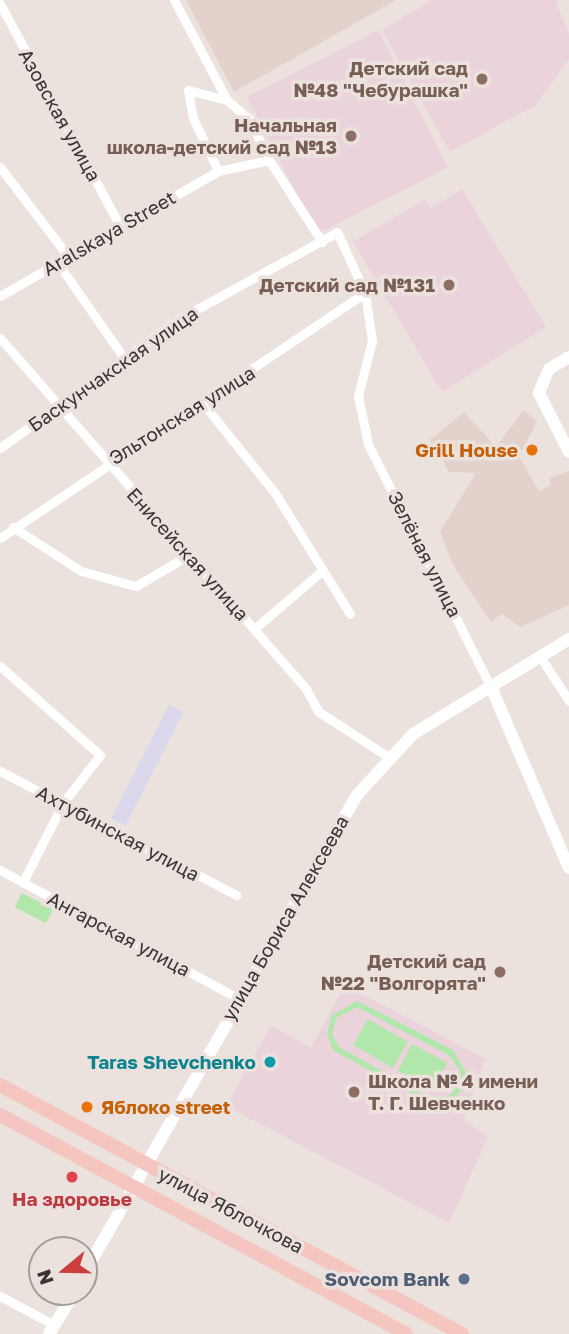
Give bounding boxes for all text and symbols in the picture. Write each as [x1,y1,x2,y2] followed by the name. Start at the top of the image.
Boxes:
[14,45,106,185] street label: Азовская улица
[293,57,468,101] place label: Детский сад №48 "Чебурашка"
[474,71,490,87] marker: Детский сад №48 "Чебурашка"
[107,114,337,158] place label: Начальная школа-детский сад №13
[343,128,359,144] marker: Начальная школа-детский сад №13
[39,186,179,280] street label: Aralskaya Street
[259,274,435,296] place label: Детский сад №131
[441,277,457,293] marker: Детский сад №131
[24,302,202,436] street label: Баскунчакская улица
[105,361,259,469] street label: Эльтонская улица
[415,439,518,461] place label: Grill House
[524,442,540,458] marker: Grill House
[122,483,254,625] street label: Енисейская улица
[383,487,467,621] street label: Зелёная улица
[33,780,203,886] street label: Ахтубинская улица
[217,811,353,1025] street label: улица Бориса Алексеева
[44,887,194,981] street label: Ангарская улица
[321,950,486,994] place label: Детский сад №22 "Волгорята"
[492,964,508,980] marker: Детский сад №22 "Волгорята"
[87,1051,256,1073] place label: Taras Shevchenko
[262,1054,278,1070] marker: Taras Shevchenko
[368,1070,538,1114] place label: Школа № 4 имени Т. Г. Шевченко
[346,1084,362,1100] marker: Школа № 4 имени Т. Г. Шевченко
[101,1096,230,1118] place label: Яблоко street
[79,1099,95,1115] marker: Яблоко street
[155,1162,307,1258] street label: улица Яблочкова
[64,1169,80,1185] marker: На здоровье
[12,1188,132,1210] place label: На здоровье
[28,1236,98,1306] north arrow
[31,1267,58,1288] text: N
[325,1268,450,1290] place label: Sovcom Bank
[456,1271,472,1287] marker: Sovcom Bank

